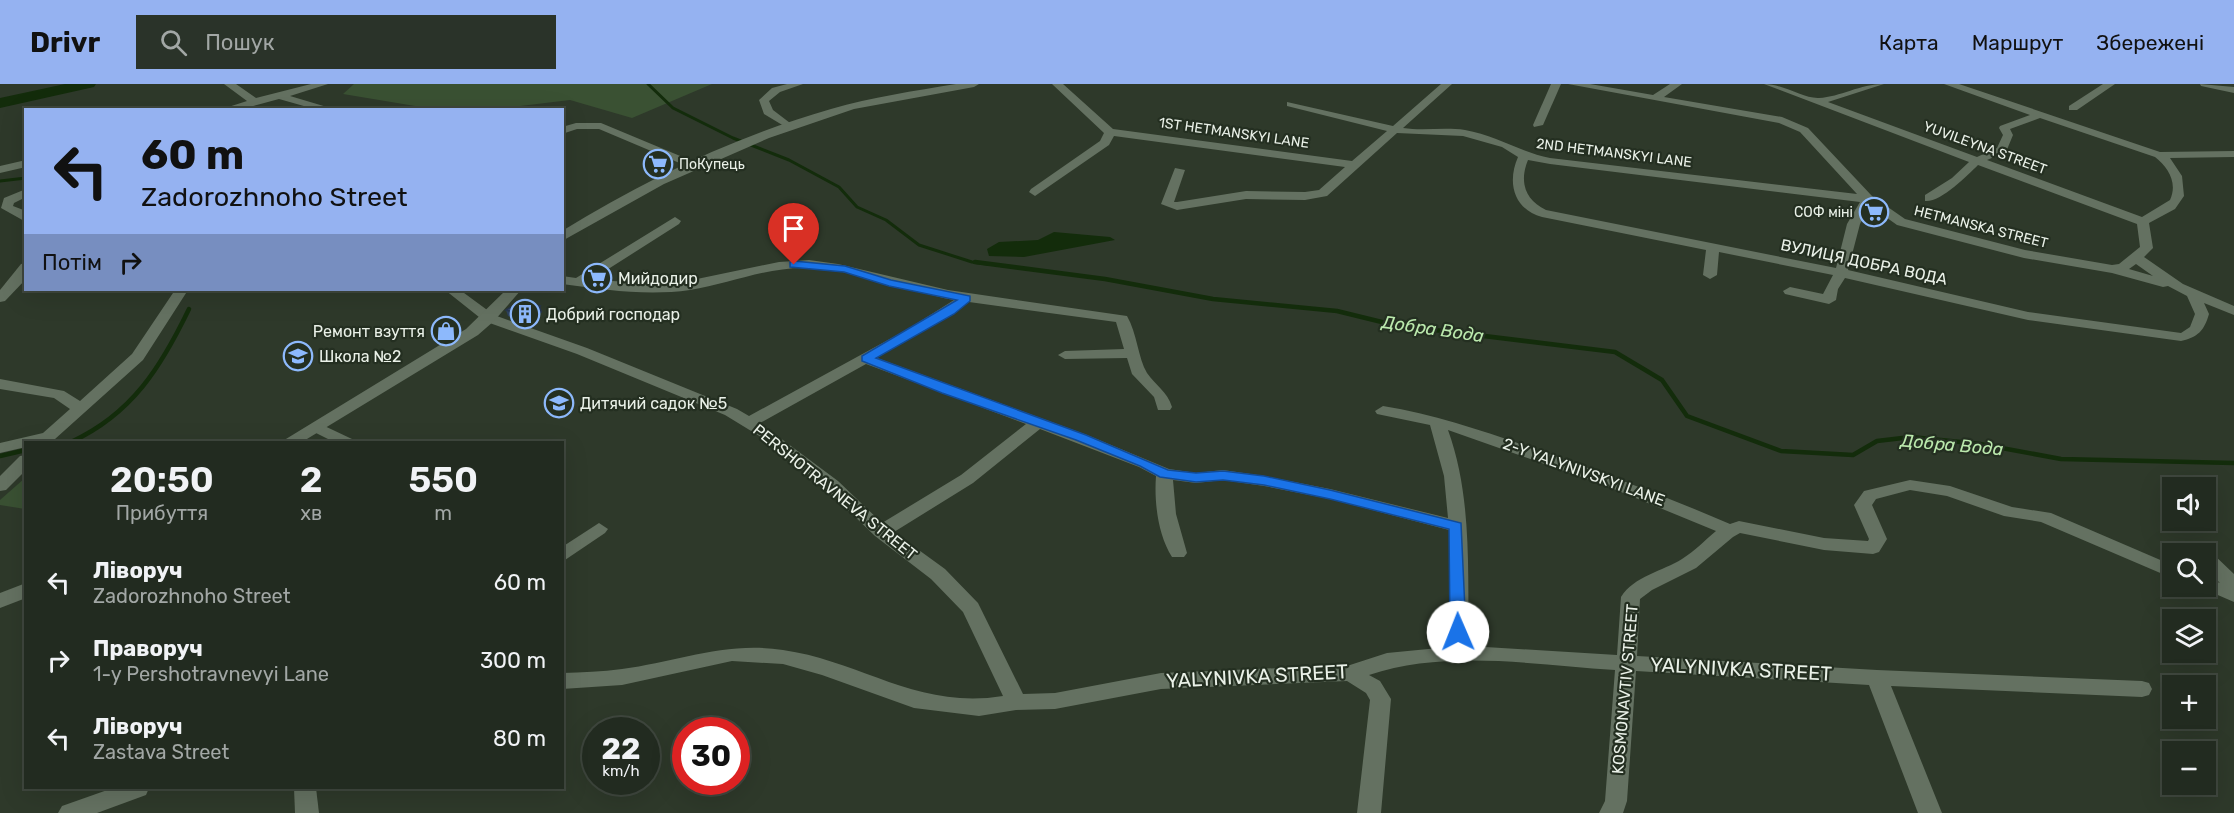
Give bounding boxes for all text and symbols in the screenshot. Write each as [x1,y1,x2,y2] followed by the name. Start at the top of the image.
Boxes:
[136,15,556,69] search box
[30,26,100,59] text: Drivr
[157,26,190,59] icon: search
[205,29,275,56] text: Пошук
[1879,30,1939,55] text: Карта
[1972,30,2063,55] text: Маршрут
[2096,30,2204,55] text: Збережені
[1158,114,1310,152] street label: 1ST HETMANSKYI LANE
[1921,118,2049,178] street label: YUVILEYNA STREET
[141,130,244,180] text: 60 m
[42,132,120,210] icon: left
[1535,135,1693,171] street label: 2ND HETMANSKYI LANE
[642,148,674,180] supermarket icon: ПоКупець
[679,156,745,173] place label: ПоКупець
[141,181,408,213] text: Zadorozhnoho Street
[1858,196,1890,228] supermarket icon: СОФ міні
[1912,202,2050,252] street label: HETMANSKA STREET
[768,203,819,265] pin
[1794,204,1853,221] place label: СОФ міні
[777,212,810,245] icon: arrive
[1779,235,1949,289] street label: ВУЛИЦЯ ДОБРА ВОДА
[114,246,147,279] icon: right
[42,249,102,276] text: Потім
[581,262,613,294] supermarket icon: Мийдодир
[618,269,698,288] place label: Мийдодир
[509,298,541,330] building icon: Добрий господар
[546,305,680,324] place label: Добрий господар
[1379,311,1486,347] water label: Добра Вода
[430,315,462,347] shop icon: Ремонт взуття
[313,322,425,341] place label: Ремонт взуття
[282,340,314,372] school or university icon: Школа №2
[319,347,402,366] place label: Школа №2
[543,387,575,419] school or university icon: Дитячий садок №5
[580,394,727,413] place label: Дитячий садок №5
[749,420,921,564] street label: PERSHOTRAVNEVA STREET
[1898,429,2005,460] water label: Добра Вода
[1500,434,1668,510] street label: 2-Y YALYNIVSKYI LANE
[110,458,214,501] text: 20:50
[300,458,323,501] text: 2
[408,458,478,501] text: 550
[2162,477,2216,795] map controls
[2162,477,2216,531] button: sound
[116,501,208,525] text: Прибуття
[300,501,322,525] text: хв
[434,501,452,525] text: m
[2162,543,2216,597] button: search
[93,557,183,584] text: Ліворуч
[42,566,75,599] icon: left
[494,569,546,596] text: 60 m
[93,584,291,608] text: Zadorozhnoho Street
[1426,600,1490,664] position arrow
[1608,603,1642,775] street label: KOSMONAVTIV STREET
[2162,609,2216,663] button: layers
[93,635,203,662] text: Праворуч
[42,644,75,677] icon: right
[480,647,546,674] text: 300 m
[1649,652,1833,686] street label: YALYNIVKA STREET
[1165,659,1349,693] street label: YALYNIVKA STREET
[93,662,329,686] text: 1-y Pershotravnevyi Lane
[2162,675,2216,729] button: +
[93,713,183,740] text: Ліворуч
[672,717,750,795] speed limit sign: 30
[42,722,75,755] icon: left
[493,725,546,752] text: 80 m
[602,731,641,767] text: 22
[93,740,229,764] text: Zastava Street
[2162,741,2216,795] button: −
[602,762,640,780] text: km/h

